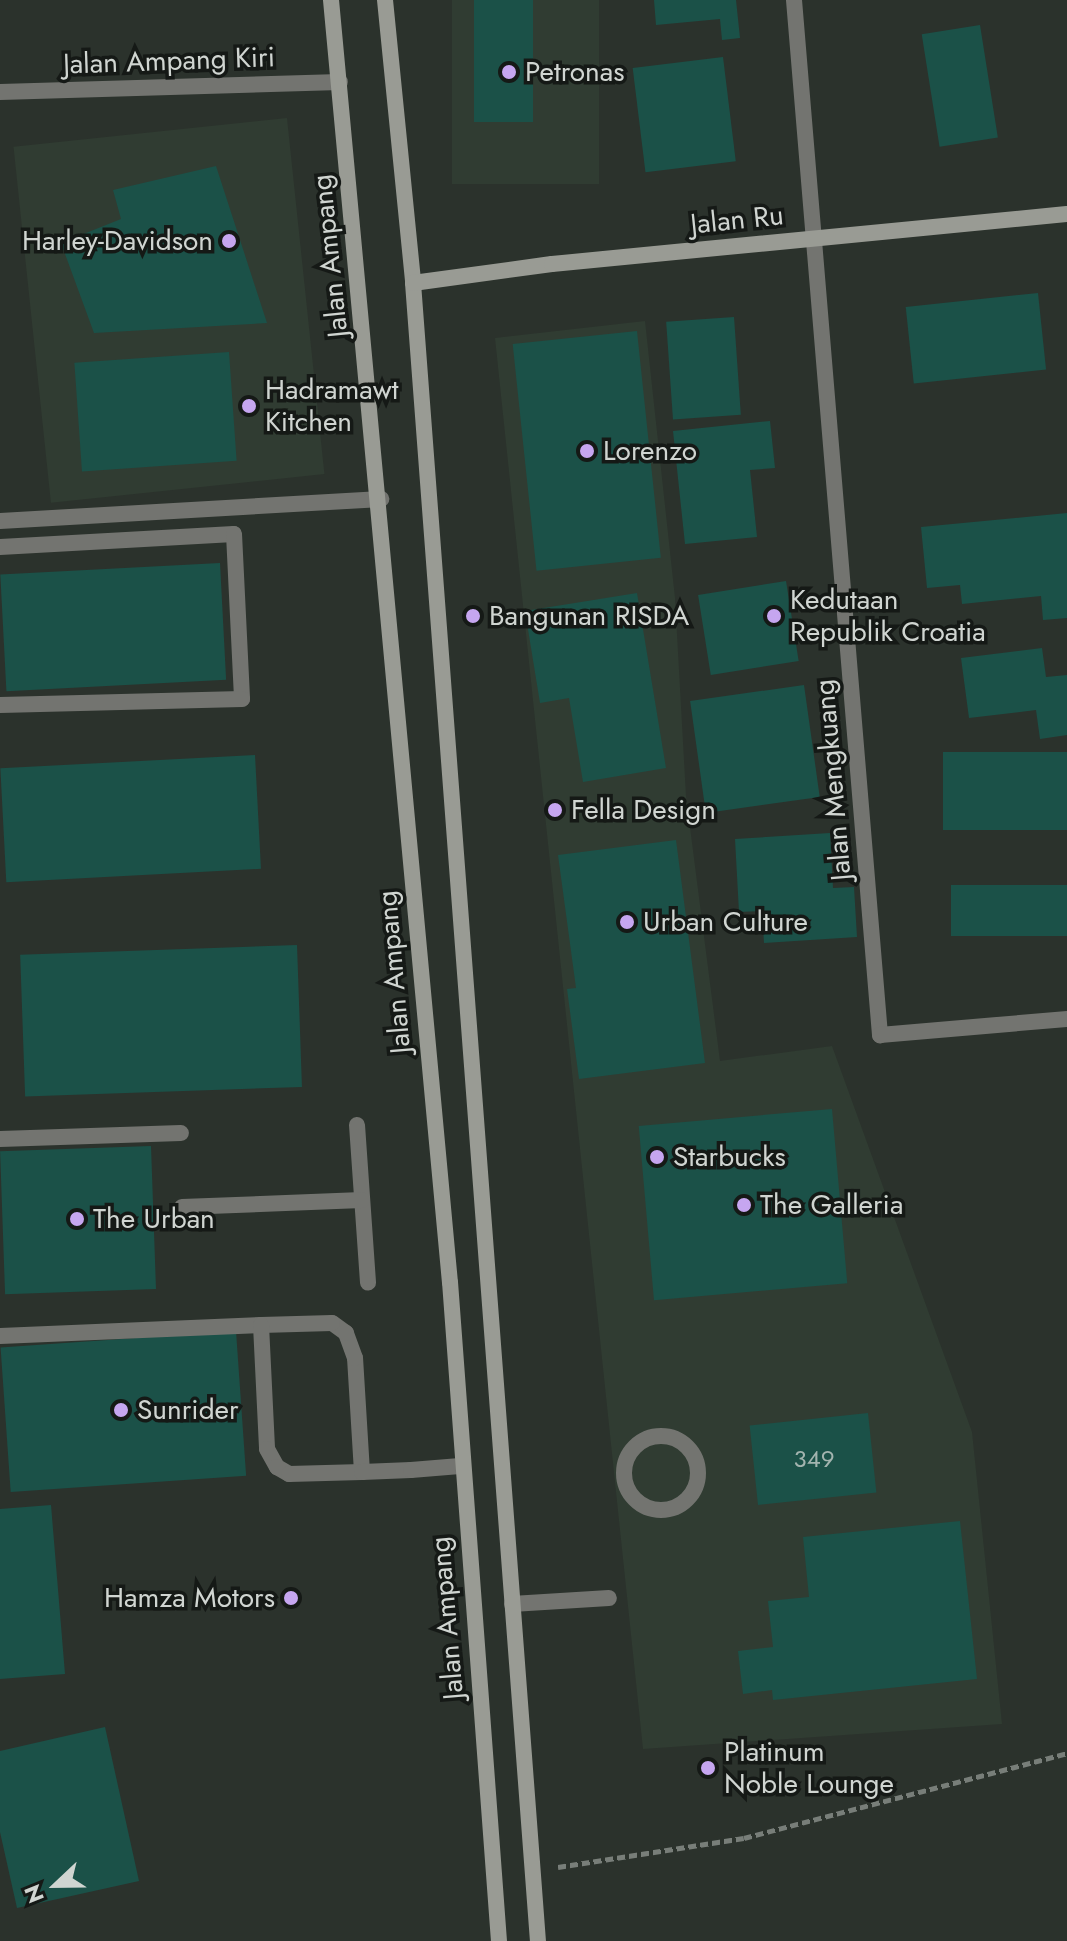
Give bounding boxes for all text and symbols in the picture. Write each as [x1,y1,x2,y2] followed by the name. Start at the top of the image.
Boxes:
[62,41,276,81] street label: Jalan Ampang Kiri
[525,55,625,89] place label: Petronas
[500,63,518,81] marker: Petronas
[305,173,355,339] street label: Jalan Ampang
[689,198,785,242] street label: Jalan Ru
[22,224,213,258] place label: Harley-Davidson
[220,232,238,250] marker: Harley-Davidson
[265,373,398,439] place label: Hadramawt Kitchen
[240,397,258,415] marker: Hadramawt Kitchen
[603,434,697,468] place label: Lorenzo
[578,442,596,460] marker: Lorenzo
[790,583,986,649] place label: Kedutaan Republik Croatia
[489,599,689,633] place label: Bangunan RISDA
[464,607,482,625] marker: Bangunan RISDA
[765,607,783,625] marker: Kedutaan Republik Croatia
[807,678,859,882] street label: Jalan Mengkuang
[571,793,716,827] place label: Fella Design
[546,801,564,819] marker: Fella Design
[370,889,418,1055] street label: Jalan Ampang
[643,905,808,939] place label: Urban Culture
[618,913,636,931] marker: Urban Culture
[673,1140,786,1174] place label: Starbucks
[648,1148,666,1166] marker: Starbucks
[760,1188,903,1222] place label: The Galleria
[735,1196,753,1214] marker: The Galleria
[93,1202,215,1236] place label: The Urban
[68,1210,86,1228] marker: The Urban
[137,1393,239,1427] place label: Sunrider
[112,1401,130,1419] marker: Sunrider
[794,1445,834,1473] house number: 349
[423,1535,471,1701] street label: Jalan Ampang
[104,1581,275,1615] place label: Hamza Motors
[282,1589,300,1607] marker: Hamza Motors
[724,1735,894,1801] place label: Platinum Noble Lounge
[699,1759,717,1777] marker: Platinum Noble Lounge
[16,1845,96,1925] north arrow
[16,1880,52,1908] text: N

